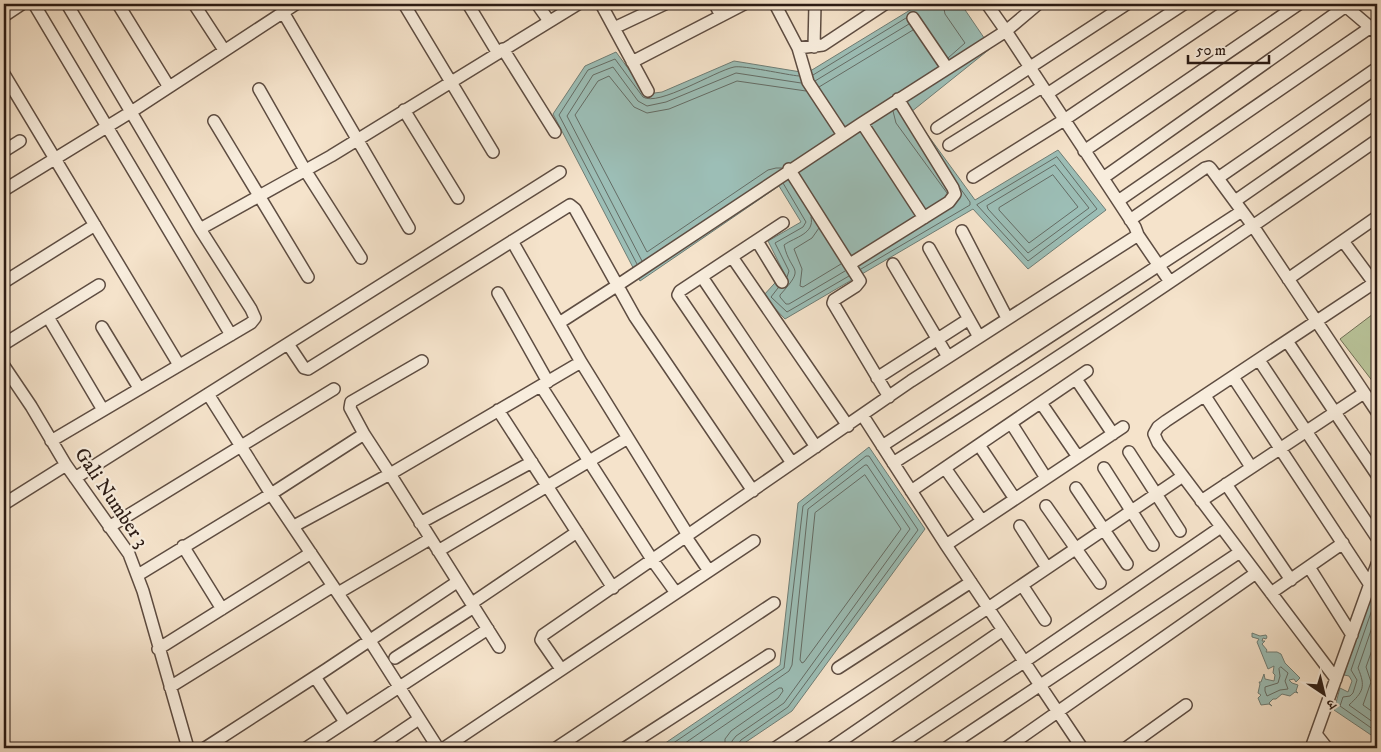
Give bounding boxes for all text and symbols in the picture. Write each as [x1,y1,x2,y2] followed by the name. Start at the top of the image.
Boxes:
[1188,32,1270,64] scale bar
[1196,41,1226,60] text: 50 m
[68,443,154,553] street label: Gali Number 3
[1298,670,1348,720] north arrow
[1322,694,1340,714] text: उ

